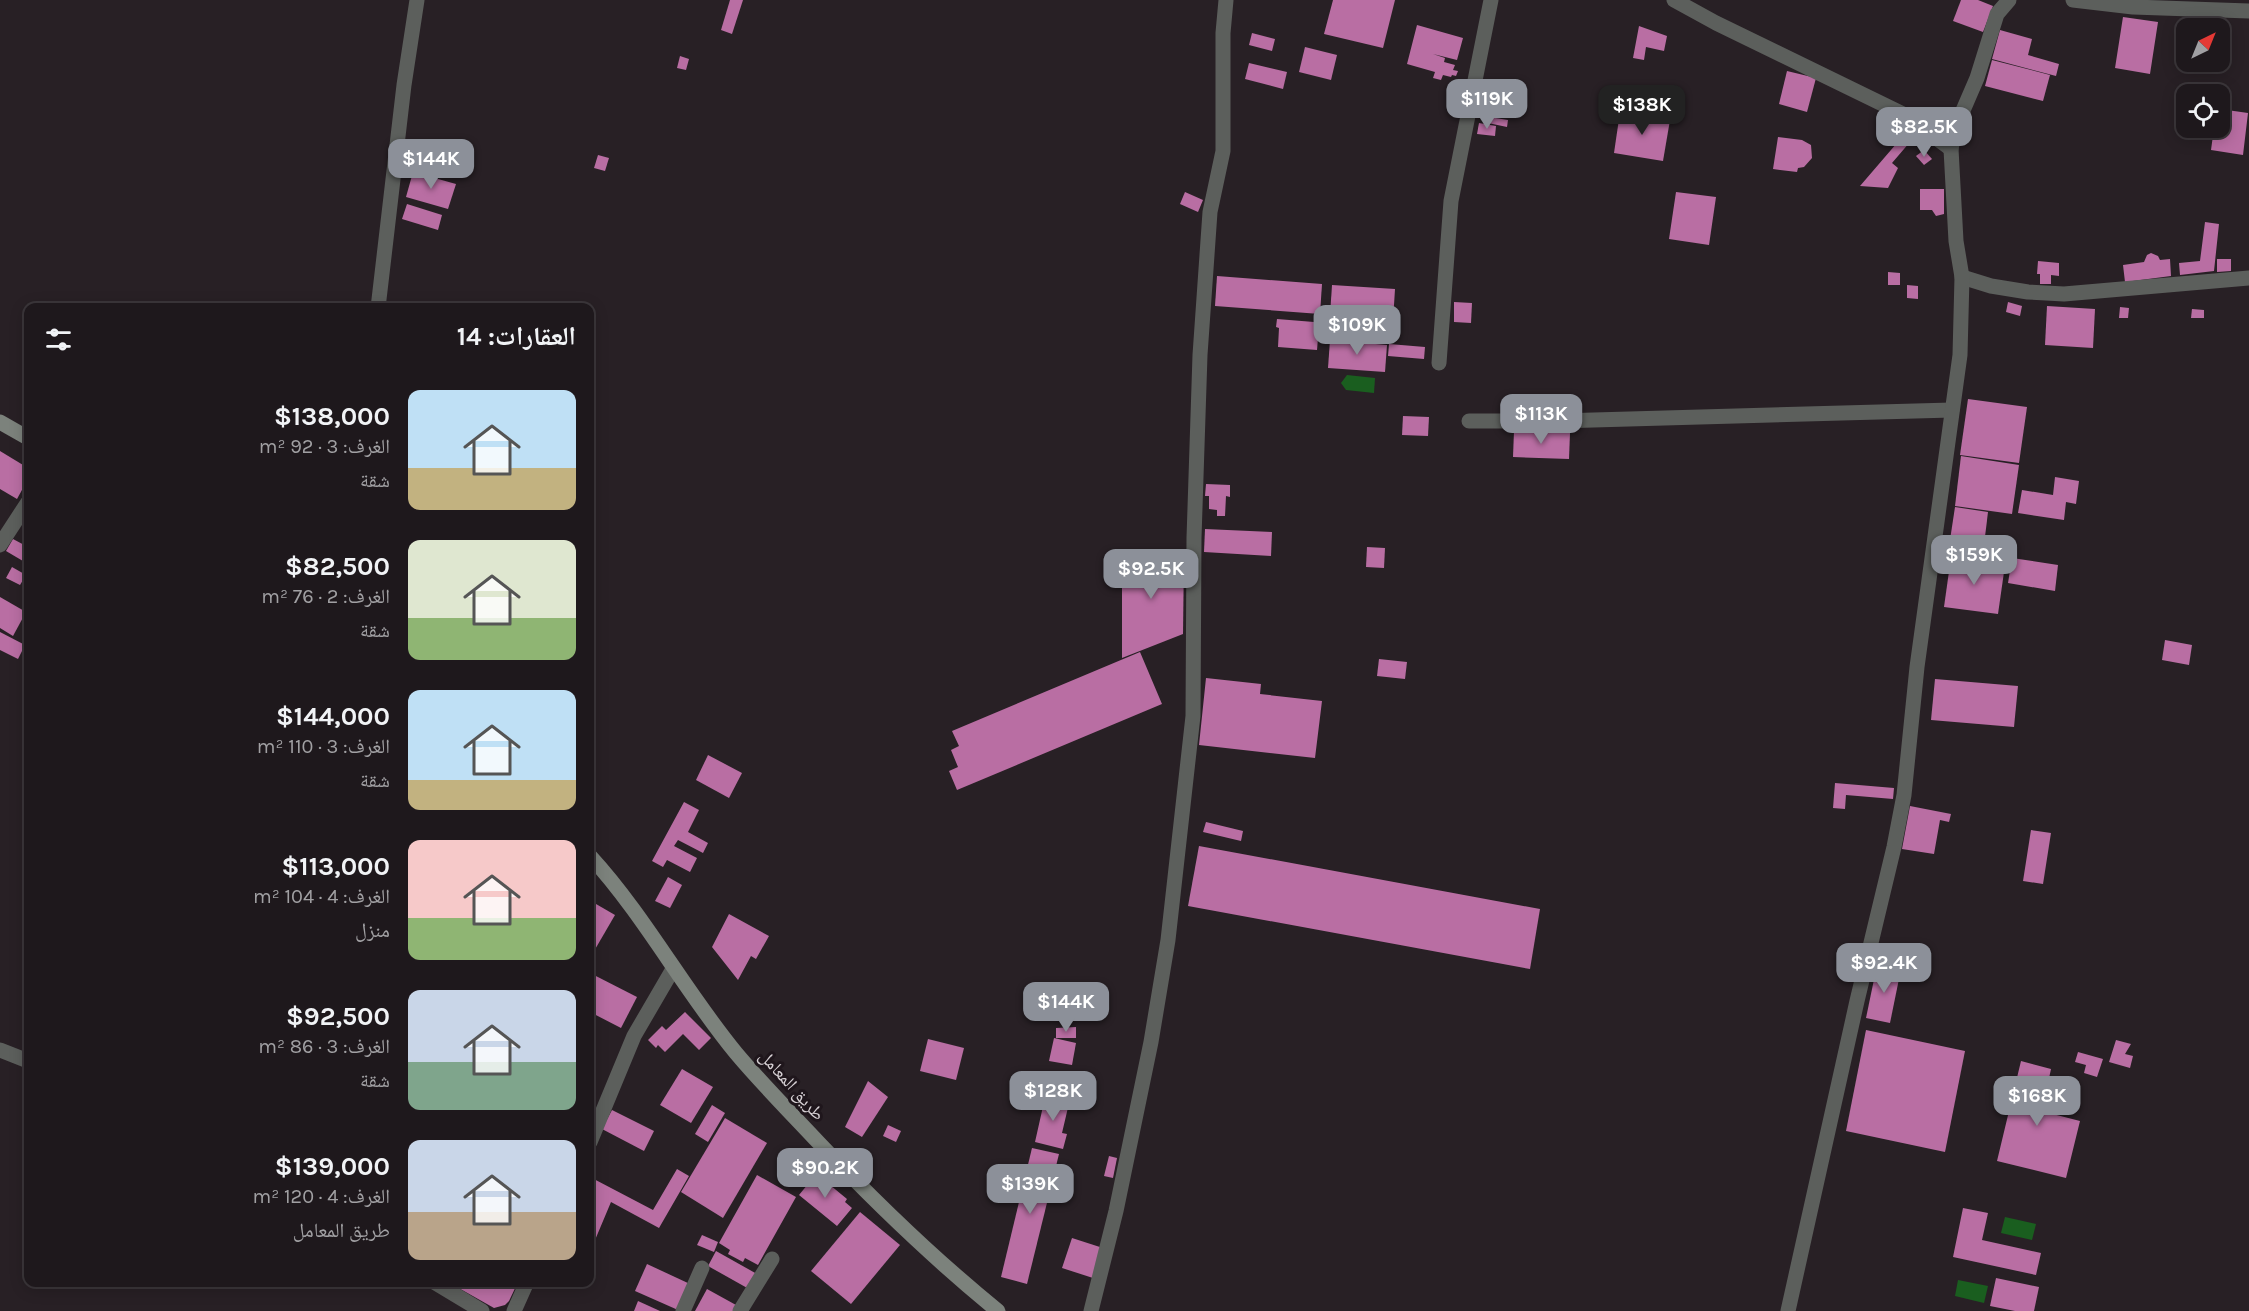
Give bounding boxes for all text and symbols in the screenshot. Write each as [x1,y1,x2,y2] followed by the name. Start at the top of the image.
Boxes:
[2176,18,2230,72] north arrow
[2176,18,2230,138] map controls
[1445,79,1529,130] pin: $119K
[2176,84,2230,138] button: locate
[1600,85,1684,136] pin: $138K
[1460,87,1514,110] text: $119K
[1612,93,1672,116] text: $138K
[1875,107,1973,158] pin: $82.5K
[1890,115,1958,138] text: $82.5K
[389,139,473,190] pin: $144K
[402,147,460,170] text: $144K
[1315,305,1399,356] pin: $109K
[1328,313,1386,336] text: $109K
[457,321,576,352] text: العقارات: 14
[42,323,75,356] icon: filters
[1499,394,1583,445] pin: $113K
[274,401,390,432] text: $138,000
[1514,402,1568,425] text: $113K
[456,414,528,486] icon: home
[259,435,390,458] text: الغرف: 3 · 92 m²
[360,469,390,492] text: شقة
[1932,535,2016,586] pin: $159K
[1945,543,2003,566] text: $159K
[1102,549,1200,600] pin: $92.5K
[285,551,390,582] text: $82,500
[1117,557,1185,580] text: $92.5K
[456,564,528,636] icon: home
[261,585,390,608] text: الغرف: 2 · 76 m²
[360,619,390,642] text: شقة
[276,701,390,732] text: $144,000
[456,714,528,786] icon: home
[257,735,390,758] text: الغرف: 3 · 110 m²
[360,769,390,792] text: شقة
[281,851,390,882] text: $113,000
[456,864,528,936] icon: home
[253,885,390,908] text: الغرف: 4 · 104 m²
[355,919,390,942] text: منزل
[1835,943,1933,994] pin: $92.4K
[1850,951,1918,974] text: $92.4K
[1024,982,1108,1033] pin: $144K
[1037,990,1095,1013] text: $144K
[286,1001,390,1032] text: $92,500
[456,1014,528,1086] icon: home
[258,1035,390,1058] text: الغرف: 3 · 86 m²
[755,1045,829,1125] street label: طريق المعامل
[360,1069,390,1092] text: شقة
[1011,1071,1095,1122] pin: $128K
[1995,1076,2079,1127] pin: $168K
[1023,1079,1083,1102] text: $128K
[2007,1084,2067,1107] text: $168K
[776,1148,874,1199] pin: $90.2K
[275,1151,390,1182] text: $139,000
[791,1156,859,1179] text: $90.2K
[456,1164,528,1236] icon: home
[988,1164,1072,1215] pin: $139K
[1001,1172,1059,1195] text: $139K
[253,1185,390,1208] text: الغرف: 4 · 120 m²
[293,1219,390,1242] text: طريق المعامل

